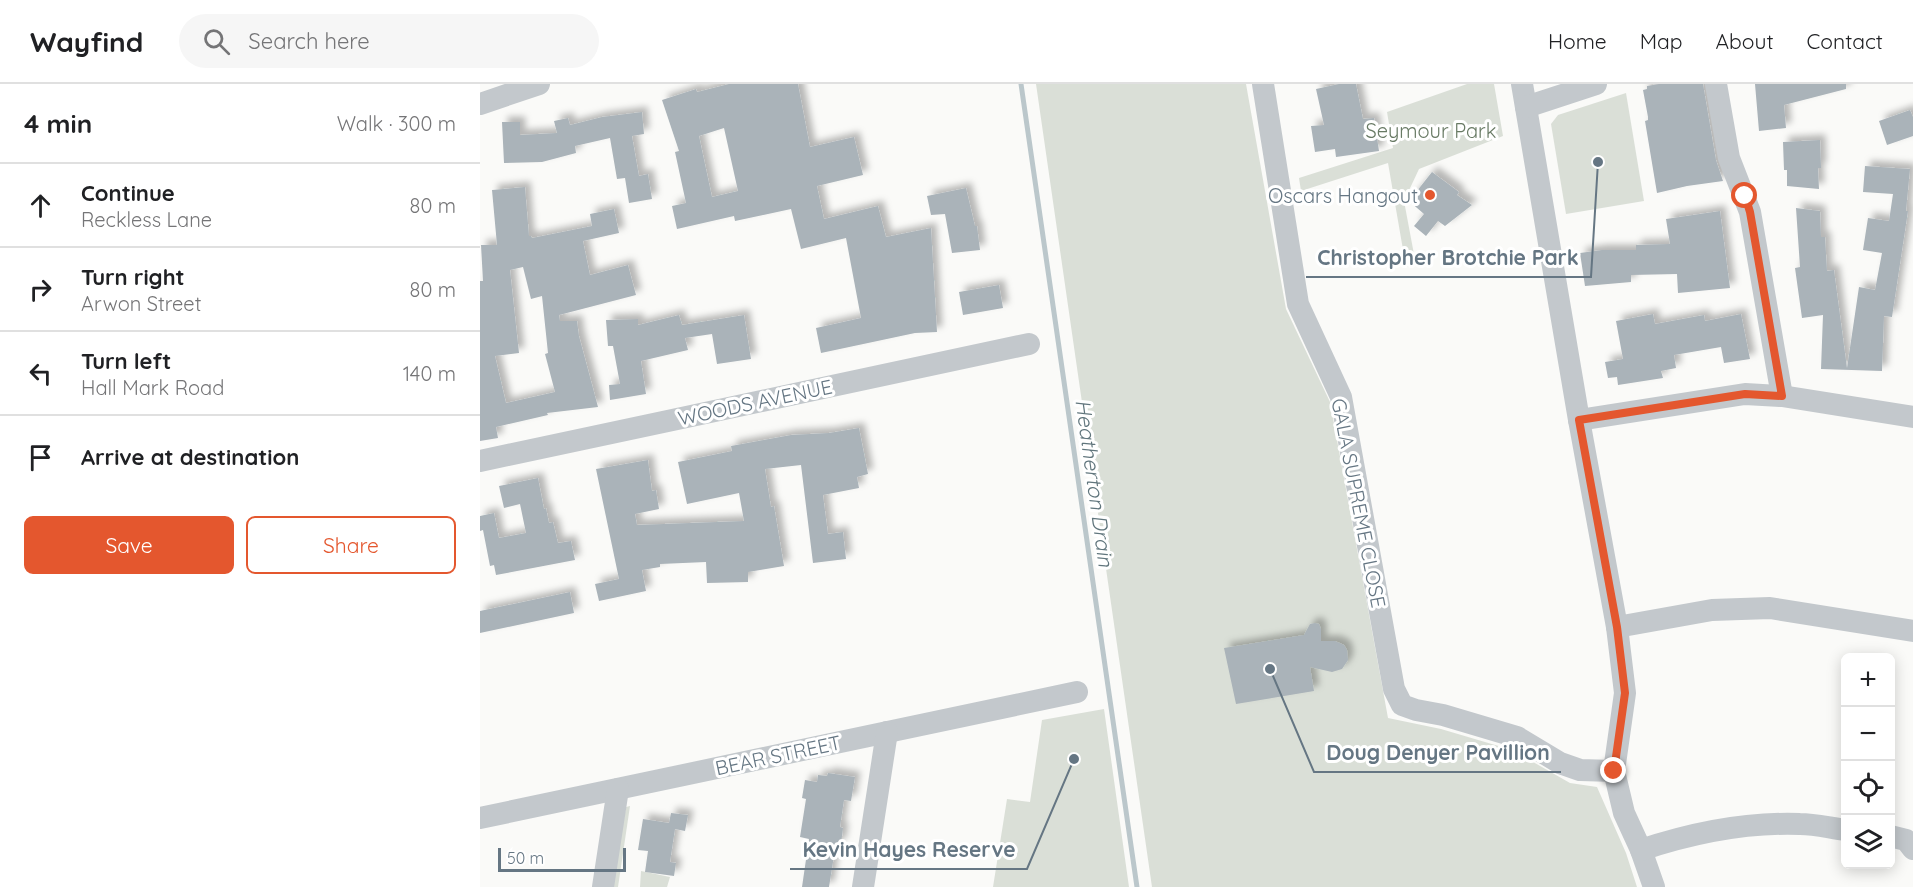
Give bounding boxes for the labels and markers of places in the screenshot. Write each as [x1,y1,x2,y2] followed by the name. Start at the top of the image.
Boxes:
[1268,183,1418,208] place label: Oscars Hangout
[1423,188,1437,202] marker: Oscars Hangout
[1306,238,1591,277] callout: Christopher Brotchie Park
[1314,733,1561,772] callout: Doug Denyer Pavillion
[790,830,1027,869] callout: Kevin Hayes Reserve

